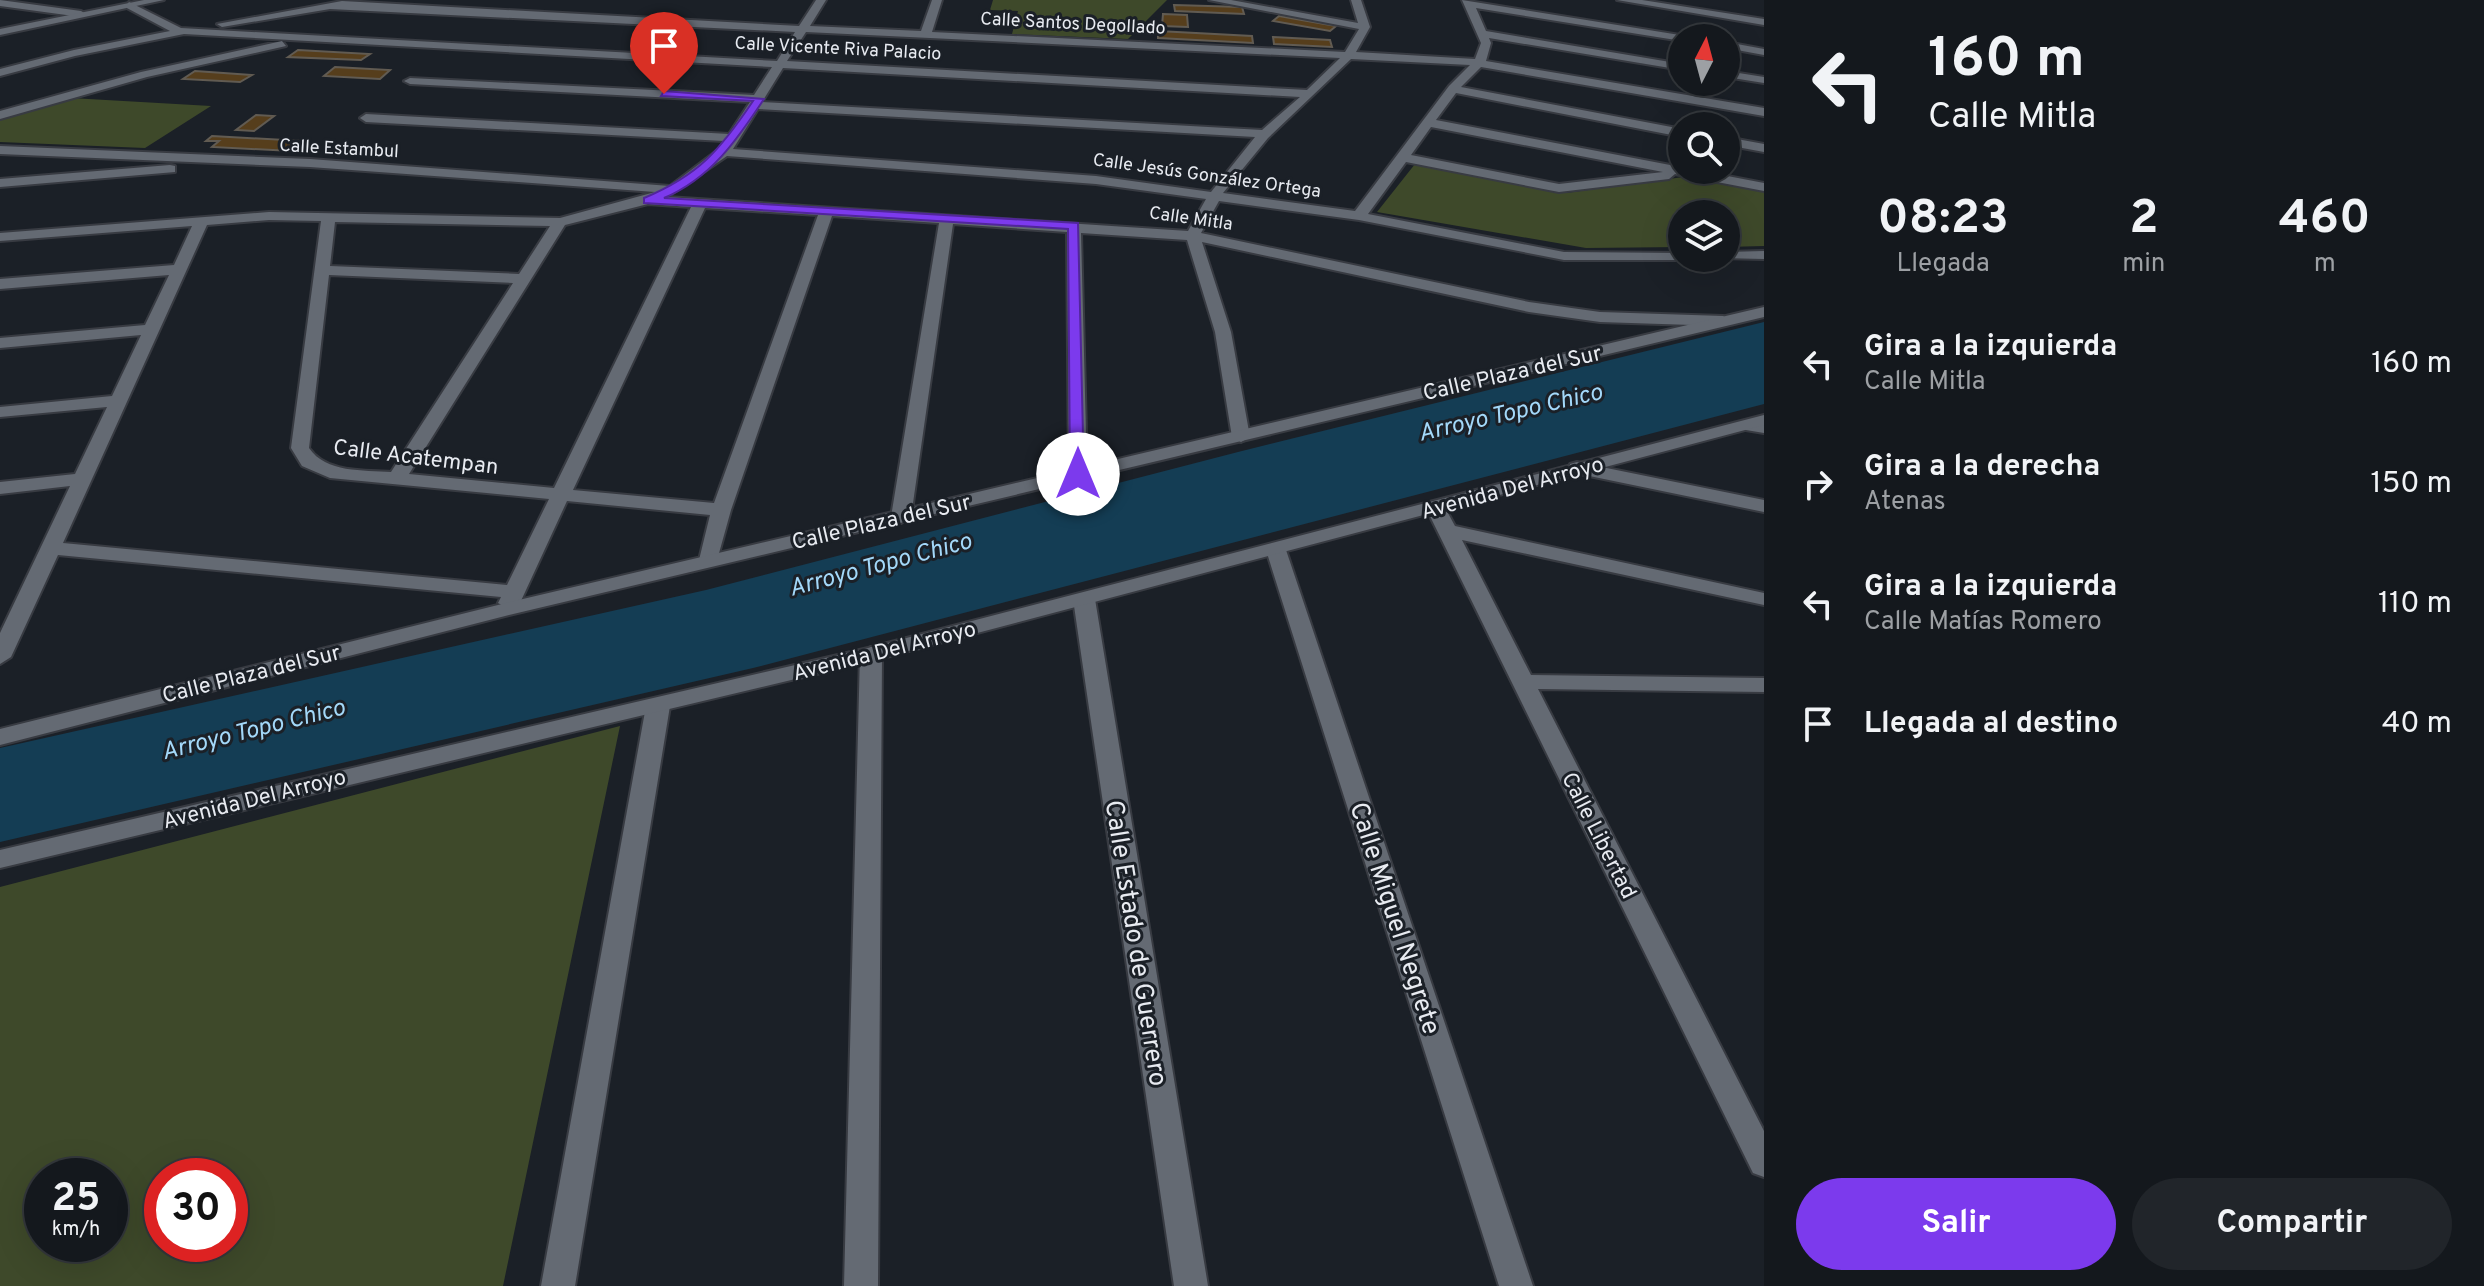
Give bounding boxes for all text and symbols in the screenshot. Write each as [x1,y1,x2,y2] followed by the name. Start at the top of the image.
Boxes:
[980,8,1166,41] street label: Calle Santos Degollado
[630,12,698,94] pin
[642,24,686,68] icon: arrive
[1668,24,1740,96] north arrow
[1668,24,1740,272] map controls
[1928,26,2085,96] text: 160 m
[1796,32,1900,136] icon: left
[734,33,942,66] street label: Calle Vicente Riva Palacio
[1928,95,2096,141] text: Calle Mitla
[1668,112,1740,184] button: search
[279,135,399,164] street label: Calle Estambul
[1091,149,1322,204] street label: Calle Jesús González Ortega
[1877,190,2009,250] text: 08:23
[2129,190,2158,250] text: 2
[2279,190,2371,250] text: 460
[1668,200,1740,272] button: layers
[1148,202,1234,237] street label: Calle Mitla
[1897,248,1990,281] text: Llegada
[2122,248,2165,281] text: min
[2314,248,2336,281] text: m
[1864,329,2117,366] text: Gira a la izquierda
[1420,341,1605,408] street label: Calle Plaza del Sur
[1796,342,1840,386] icon: left
[2371,346,2452,383] text: 160 m
[1864,366,1986,399] text: Calle Mitla
[1416,378,1606,450] water label: Arroyo Topo Chico
[1036,432,1120,516] position arrow
[332,435,500,482] street label: Calle Acatempan
[1864,449,2100,486] text: Gira a la derecha
[1418,452,1607,527] street label: Avenida Del Arroyo
[1796,462,1840,506] icon: right
[2371,466,2452,503] text: 150 m
[1864,486,1946,519] text: Atenas
[789,490,974,557] street label: Calle Plaza del Sur
[786,527,975,605] water label: Arroyo Topo Chico
[1864,569,2117,606] text: Gira a la izquierda
[1796,582,1840,626] icon: left
[2378,586,2452,623] text: 110 m
[1864,606,2102,639] text: Calle Matías Romero
[790,617,979,688] street label: Avenida Del Arroyo
[160,640,344,711] street label: Calle Plaza del Sur
[159,694,349,768] water label: Arroyo Topo Chico
[1796,702,1840,746] icon: arrive
[1864,706,2118,743] text: Llegada al destino
[2382,706,2452,743] text: 40 m
[160,765,349,836] street label: Avenida Del Arroyo
[1554,768,1641,904] street label: Calle Libertad
[1096,798,1173,1089] street label: Calle Estado de Guerrero
[1340,798,1447,1039] street label: Calle Miguel Negrete
[144,1158,248,1262] speed limit sign: 30
[52,1175,100,1225] text: 25
[1796,1178,2116,1270] button: Salir
[2132,1178,2452,1270] button: Compartir
[52,1217,100,1243] text: km/h

